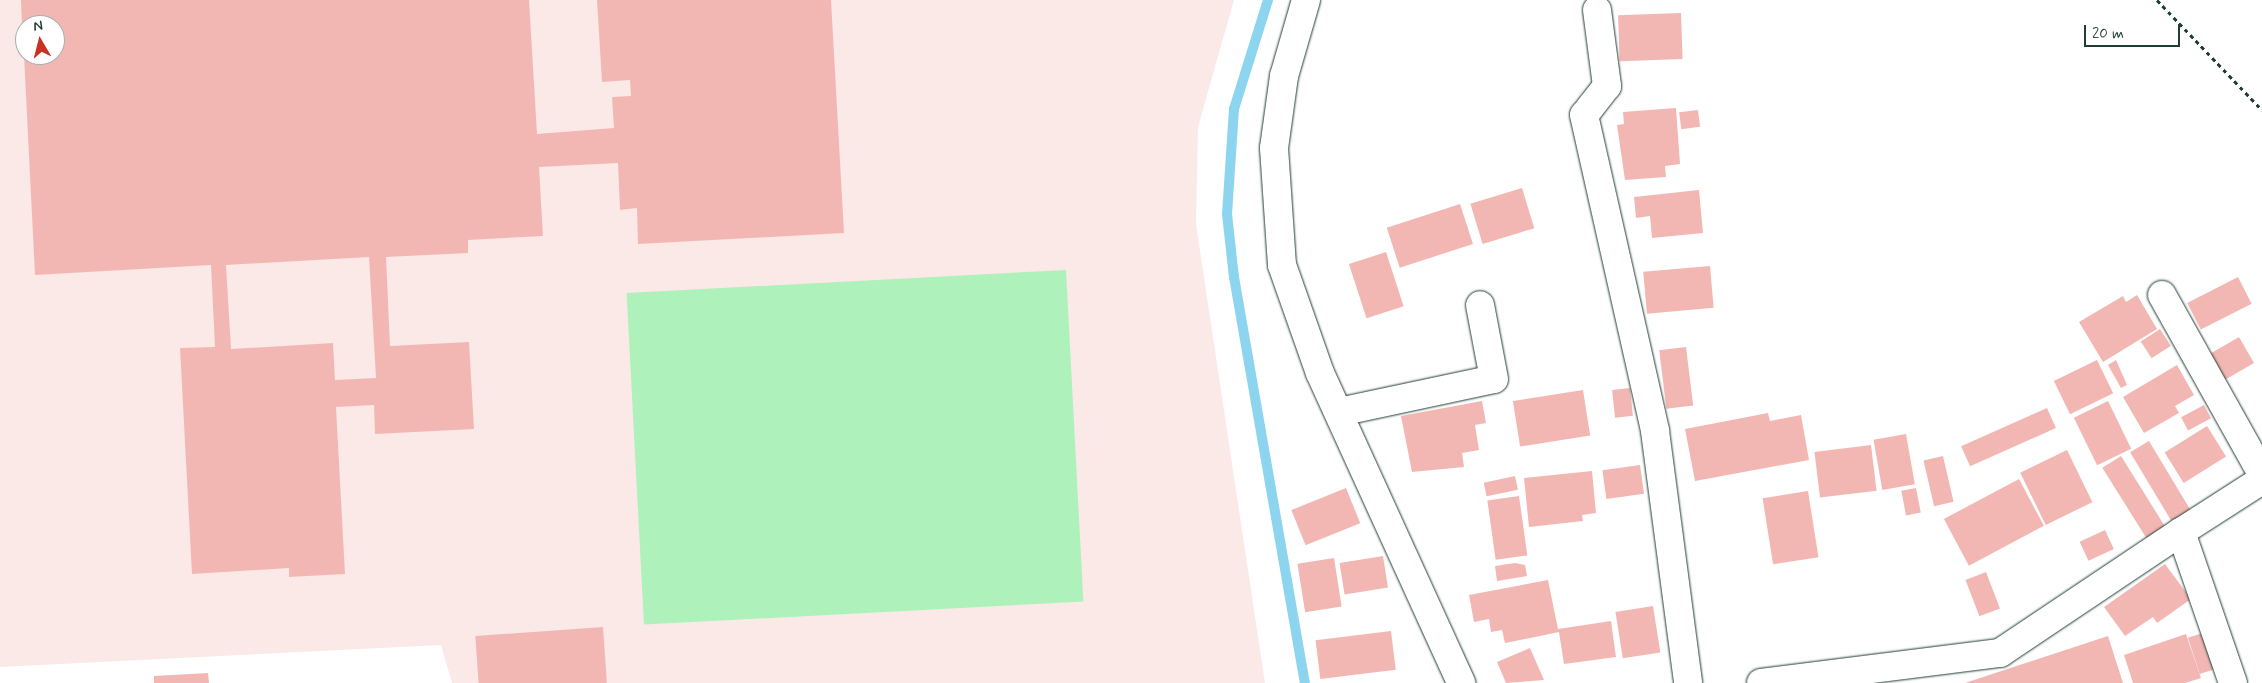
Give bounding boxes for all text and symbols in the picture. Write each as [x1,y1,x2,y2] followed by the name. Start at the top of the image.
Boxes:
[15,15,65,65] north arrow
[2087,15,2183,47] scale bar
[32,17,44,36] text: N
[2092,24,2124,44] text: 20 m

